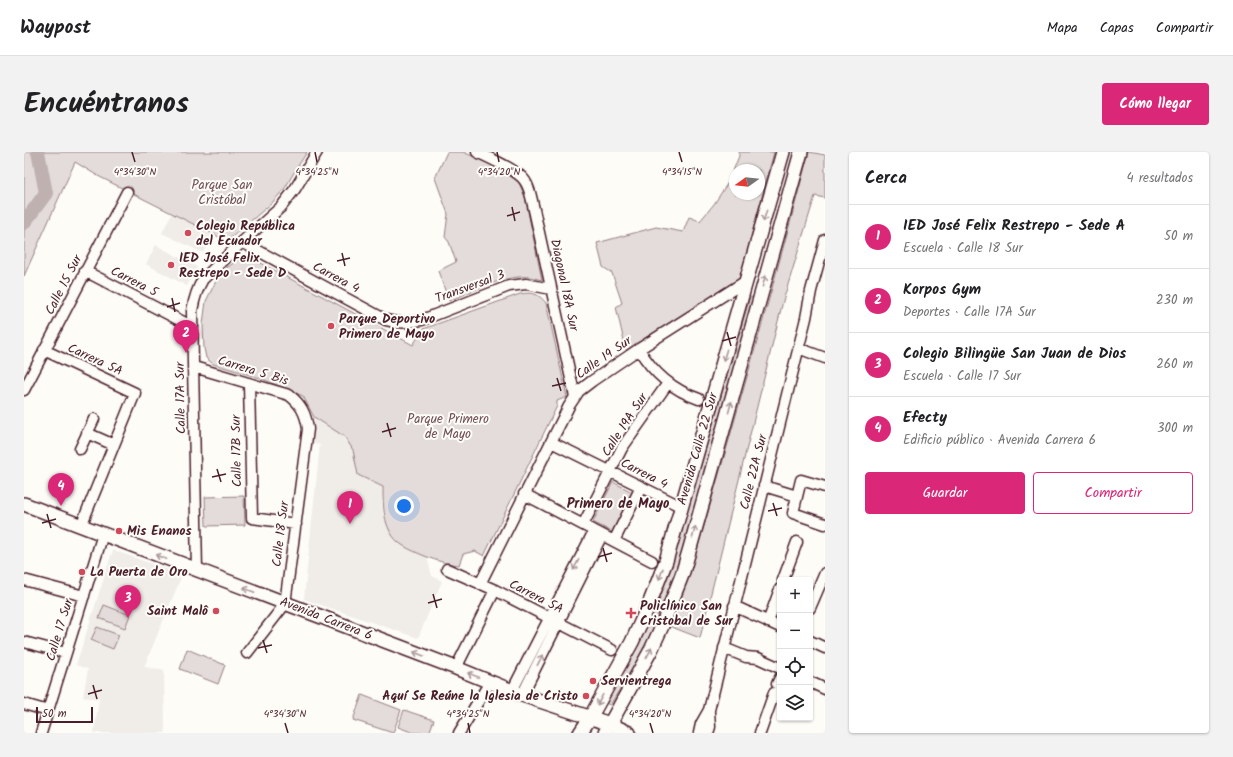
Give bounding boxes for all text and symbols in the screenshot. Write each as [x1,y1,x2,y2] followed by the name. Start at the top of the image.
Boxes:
[20,13,91,43] text: Waypost
[1047,17,1078,39] text: Mapa
[1100,17,1134,39] text: Capas
[1156,17,1213,39] text: Compartir
[24,82,189,127] text: Encuéntranos
[1102,83,1209,125] button: Cómo llegar
[114,164,156,180] text: 4°34'30"N
[296,164,339,180] text: 4°34'25"N
[478,164,520,180] text: 4°34'20"N
[662,164,702,180] text: 4°34'15"N
[729,164,765,200] north arrow
[865,165,907,192] text: Cerca
[1126,168,1193,189] text: 4 resultados
[192,175,252,211] park label: Parque San Cristóbal
[760,210,768,223] one-way arrow
[903,214,1125,238] text: IED José Felix Restrepo - Sede A
[196,216,295,252] place label: Colegio República del Ecuador
[876,226,880,247] text: 1
[1164,226,1193,247] text: 50 m
[183,228,193,238] marker: Colegio República del Ecuador
[544,237,584,334] street label: Diagonal 18A Sur
[903,238,1023,259] text: Escuela · Calle 18 Sur
[179,248,287,284] place label: IED José Felix Restrepo - Sede D
[40,251,88,319] street label: Calle 15 Sur
[309,257,363,299] street label: Carrera 4
[166,260,176,270] marker: IED José Felix Restrepo - Sede D
[107,261,162,303] street label: Carrera 5
[432,265,508,309] street label: Transversal 3
[761,275,768,288] one-way arrow
[903,278,981,302] text: Korpos Gym
[874,290,882,311] text: 2
[1156,290,1193,311] text: 230 m
[903,302,1036,323] text: Deportes · Calle 17A Sur
[339,309,435,345] place label: Parque Deportivo Primero de Mayo
[173,320,199,353] pin: 2
[326,321,336,331] marker: Parque Deportivo Primero de Mayo
[572,331,637,385] street label: Calle 19 Sur
[64,338,126,382] street label: Carrera 5A
[903,342,1126,366] text: Colegio Bilingüe San Juan de Dios
[721,348,728,361] one-way arrow
[215,350,291,392] street label: Carrera 5 Bis
[874,354,882,375] text: 3
[1156,354,1193,375] text: 260 m
[170,361,192,434] street label: Calle 17A Sur
[903,366,1021,387] text: Escuela · Calle 17 Sur
[596,388,654,461] street label: Calle 19A Sur
[672,390,724,508] street label: Avenida Calle 22 Sur
[727,401,734,414] one-way arrow
[903,406,947,430] text: Efecty
[407,409,489,445] park label: Parque Primero de Mayo
[226,414,248,487] street label: Calle 17B Sur
[874,418,882,439] text: 4
[1157,418,1193,439] text: 300 m
[903,430,1096,451] text: Edificio público · Avenida Carrera 6
[734,431,774,512] street label: Calle 22A Sur
[616,453,672,495] street label: Carrera 4
[865,472,1025,514] button: Guardar
[1033,472,1193,514] button: Compartir
[48,473,74,506] pin: 4
[337,491,363,524] pin: 1
[567,493,670,515] district label: Primero de Mayo
[394,496,414,516] your location
[267,499,296,568] street label: Calle 18 Sur
[127,521,191,542] place label: Mis Enanos
[114,526,124,536] marker: Mis Enanos
[691,526,699,539] one-way arrow
[155,552,167,560] one-way arrow
[572,559,580,571] one-way arrow
[90,562,188,583] place label: La Puerta de Oro
[77,567,87,577] marker: La Puerta de Oro
[657,567,665,579] one-way arrow
[505,574,567,620] street label: Carrera 5A
[777,577,813,721] map controls
[777,577,813,613] button: +
[115,585,141,618] pin: 3
[243,586,255,594] one-way arrow
[276,592,376,646] street label: Avenida Carrera 6
[41,596,80,664] street label: Calle 17 Sur
[640,596,734,632] place label: Policlínico San Cristobal de Sur
[147,601,209,622] place label: Saint Malô
[211,606,221,616] marker: Saint Malô
[625,607,637,619] marker: Policlínico San Cristobal de Sur
[777,613,813,649] button: −
[646,648,653,660] one-way arrow
[777,649,813,685] button: locate
[413,650,425,658] one-way arrow
[536,654,544,666] one-way arrow
[467,671,479,678] one-way arrow
[601,671,672,692] place label: Servientrega
[588,676,598,686] marker: Servientrega
[777,685,813,721] button: layers
[382,686,578,707] place label: Aquí Se Reúne la Iglesia de Cristo
[581,691,591,701] marker: Aquí Se Reúne la Iglesia de Cristo
[595,694,603,706] one-way arrow
[36,705,93,724] scale bar
[42,705,67,723] text: 50 m
[264,706,306,722] text: 4°34'30"N
[447,706,490,722] text: 4°34'25"N
[629,706,671,722] text: 4°34'20"N

